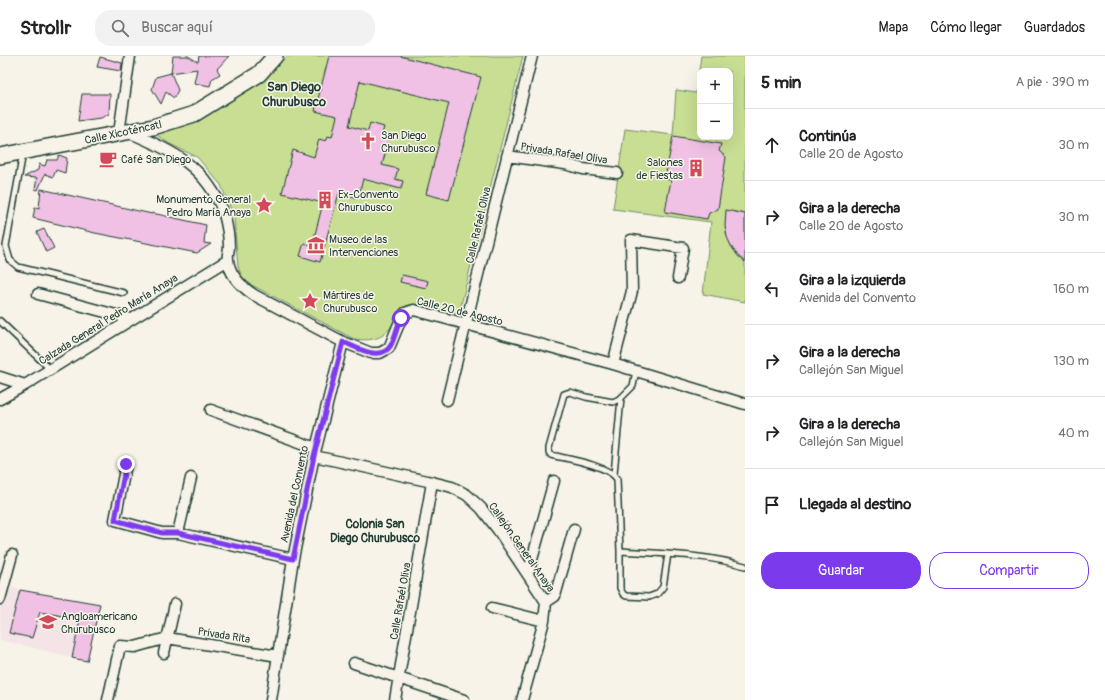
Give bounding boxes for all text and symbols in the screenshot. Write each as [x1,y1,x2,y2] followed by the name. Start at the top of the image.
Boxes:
[95,10,375,46] search box
[20,16,71,40] text: Strollr
[109,17,131,39] icon: search
[141,18,213,37] text: Buscar aquí
[879,19,908,36] text: Mapa
[930,19,1002,36] text: Cómo llegar
[1024,19,1085,36] text: Guardados
[697,68,733,140] map controls
[697,68,733,104] button: +
[761,72,801,93] text: 5 min
[1016,74,1089,90] text: A pie · 390 m
[262,79,326,110] district label: San Diego Churubusco
[697,104,733,140] button: −
[83,118,163,147] street label: Calle Xicoténcatl
[799,127,856,146] text: Continúa
[381,129,435,155] place label: San Diego Churubusco
[358,131,378,151] church icon: San Diego Churubusco
[761,134,783,156] icon: ahead
[1059,137,1089,153] text: 30 m
[519,140,608,167] street label: Privada Rafael Oliva
[799,146,903,162] text: Calle 20 de Agosto
[98,149,118,169] cafe icon: Café San Diego
[121,153,191,166] place label: Café San Diego
[636,156,683,182] place label: Salones de Fiestas
[686,158,706,178] building icon: Salones de Fiestas
[463,185,494,265] street label: Calle Rafaél Oliva
[338,188,399,214] place label: Ex-Convento Churubusco
[315,190,335,210] building icon: Ex-Convento Churubusco
[156,193,251,219] place label: Monumento General Pedro María Anaya
[254,195,274,215] place icon: Monumento General Pedro María Anaya
[799,199,900,218] text: Gira a la derecha
[761,206,783,228] icon: right
[1059,209,1089,225] text: 30 m
[799,218,903,234] text: Calle 20 de Agosto
[329,233,398,259] place label: Museo de las Intervenciones
[306,235,326,255] museum icon: Museo de las Intervenciones
[36,271,180,368] street label: Calzada General Pedro María Anaya
[799,271,906,290] text: Gira a la izquierda
[761,278,783,300] icon: left
[1053,281,1089,297] text: 160 m
[323,289,377,315] place label: Mártires de Churubusco
[799,290,916,306] text: Avenida del Convento
[300,291,320,311] place icon: Mártires de Churubusco
[416,295,504,328] street label: Calle 20 de Agosto
[392,309,410,327] route start
[799,343,900,362] text: Gira a la derecha
[761,350,783,372] icon: right
[1053,353,1089,369] text: 130 m
[799,362,904,378] text: Callejón San Miguel
[799,415,900,434] text: Gira a la derecha
[761,422,783,444] icon: right
[1058,425,1089,441] text: 40 m
[799,434,904,450] text: Callejón San Miguel
[278,444,311,544] street label: Avenida del Convento
[117,455,135,473] route end
[761,494,783,516] icon: arrive
[799,495,911,514] text: Llegada al destino
[486,500,557,595] street label: Callejón General Anaya
[330,517,420,546] district label: Colonia San Diego Churubusco
[761,552,921,589] button: Guardar
[929,552,1089,589] button: Compartir
[387,561,414,641] street label: Calle Rafaél Oliva
[61,610,137,636] place label: Angloamericano Churubusco
[38,612,58,632] school or university icon: Angloamericano Churubusco
[197,625,251,646] street label: Privada Rita

